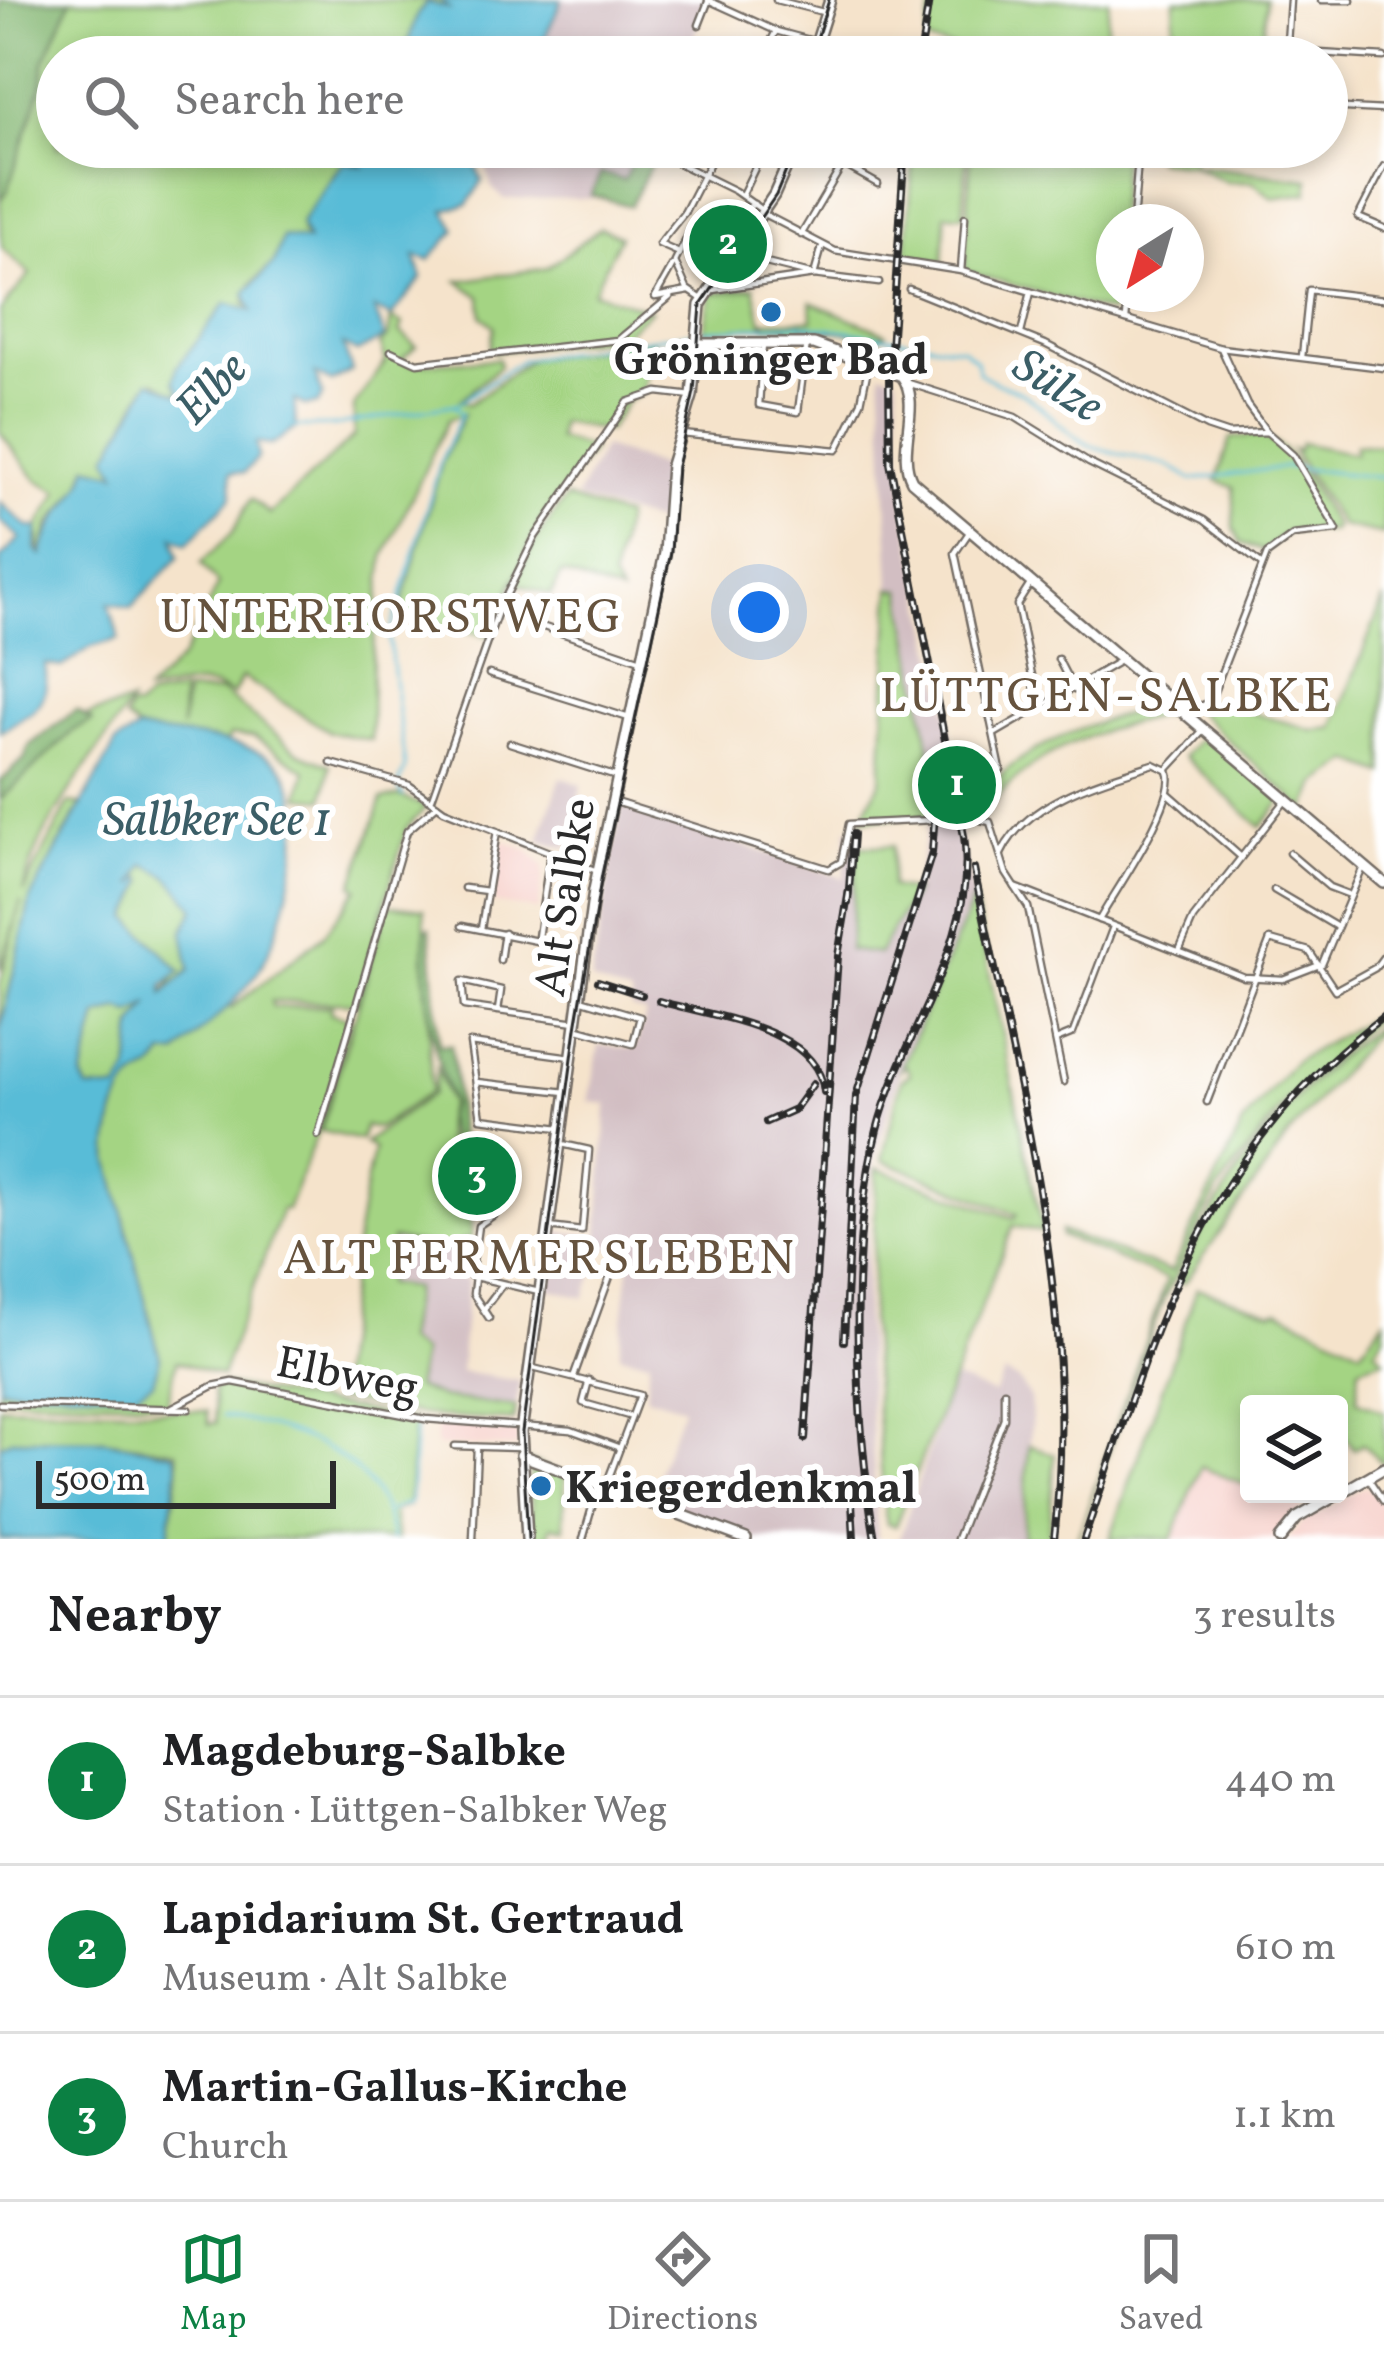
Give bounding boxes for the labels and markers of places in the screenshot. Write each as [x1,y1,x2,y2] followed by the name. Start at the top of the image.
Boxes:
[689,199,767,289] pin: 2
[758,299,784,325] marker: Gröninger Bad
[614,331,928,394] place label: Gröninger Bad
[918,740,996,830] pin: 1
[438,1131,516,1221] pin: 3
[565,1459,917,1522] place label: Kriegerdenkmal
[528,1473,554,1499] marker: Kriegerdenkmal

